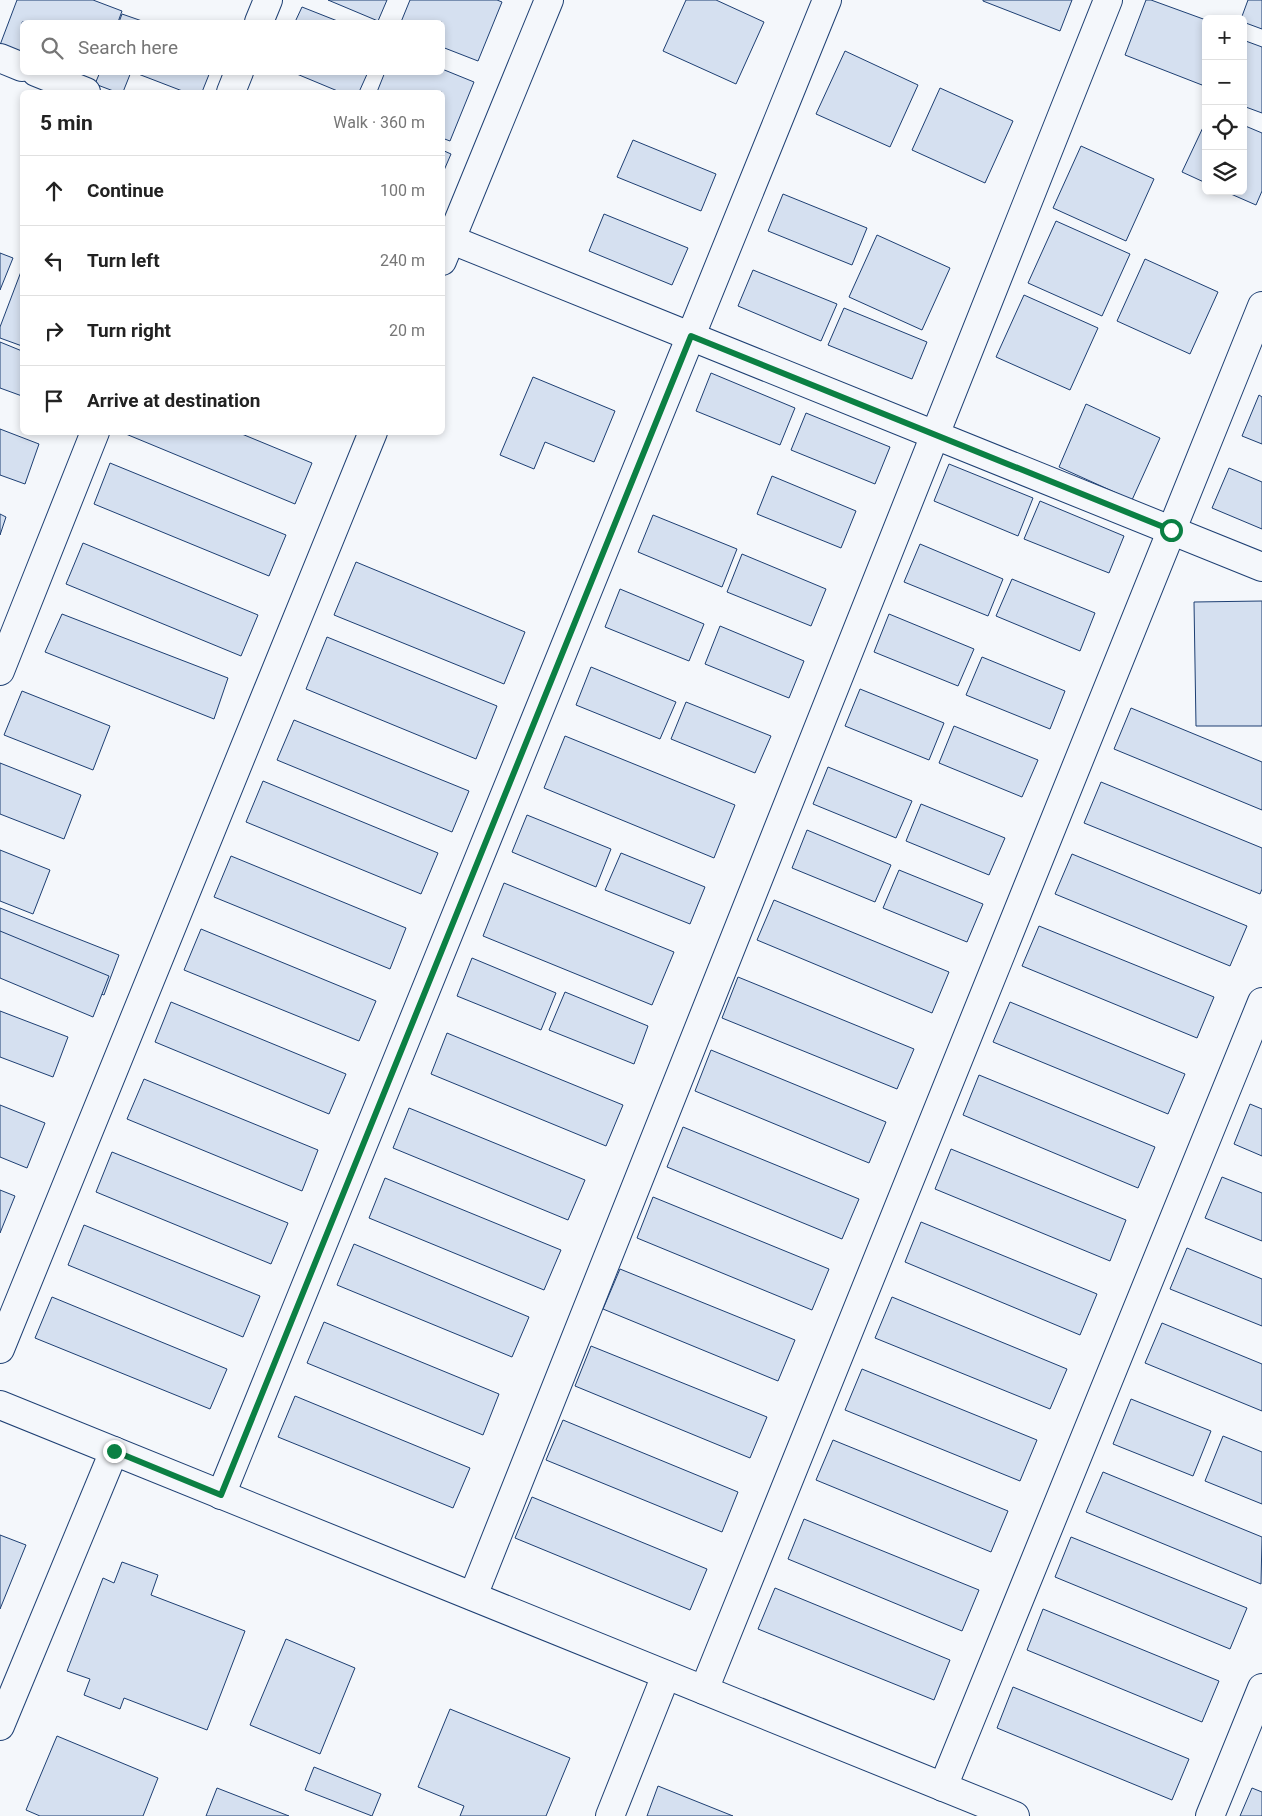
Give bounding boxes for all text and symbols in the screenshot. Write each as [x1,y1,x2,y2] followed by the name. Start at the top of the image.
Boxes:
[1202,15,1247,195] map controls
[1202,15,1247,60] button: +
[20,20,445,75] search box
[38,34,66,62] icon: search
[78,36,178,59] text: Search here
[1202,60,1247,105] button: −
[1202,105,1247,150] button: locate
[40,111,93,135] text: 5 min
[333,113,425,132] text: Walk · 360 m
[1202,150,1247,195] button: layers
[40,177,68,205] icon: ahead
[87,179,164,202] text: Continue
[380,181,425,200] text: 100 m
[40,247,68,275] icon: left
[87,249,160,272] text: Turn left
[380,251,425,270] text: 240 m
[40,317,68,345] icon: right
[87,319,171,342] text: Turn right
[389,321,425,340] text: 20 m
[40,387,68,415] icon: arrive
[87,389,260,412] text: Arrive at destination
[1160,519,1183,542] route start
[103,1440,126,1463] route end

